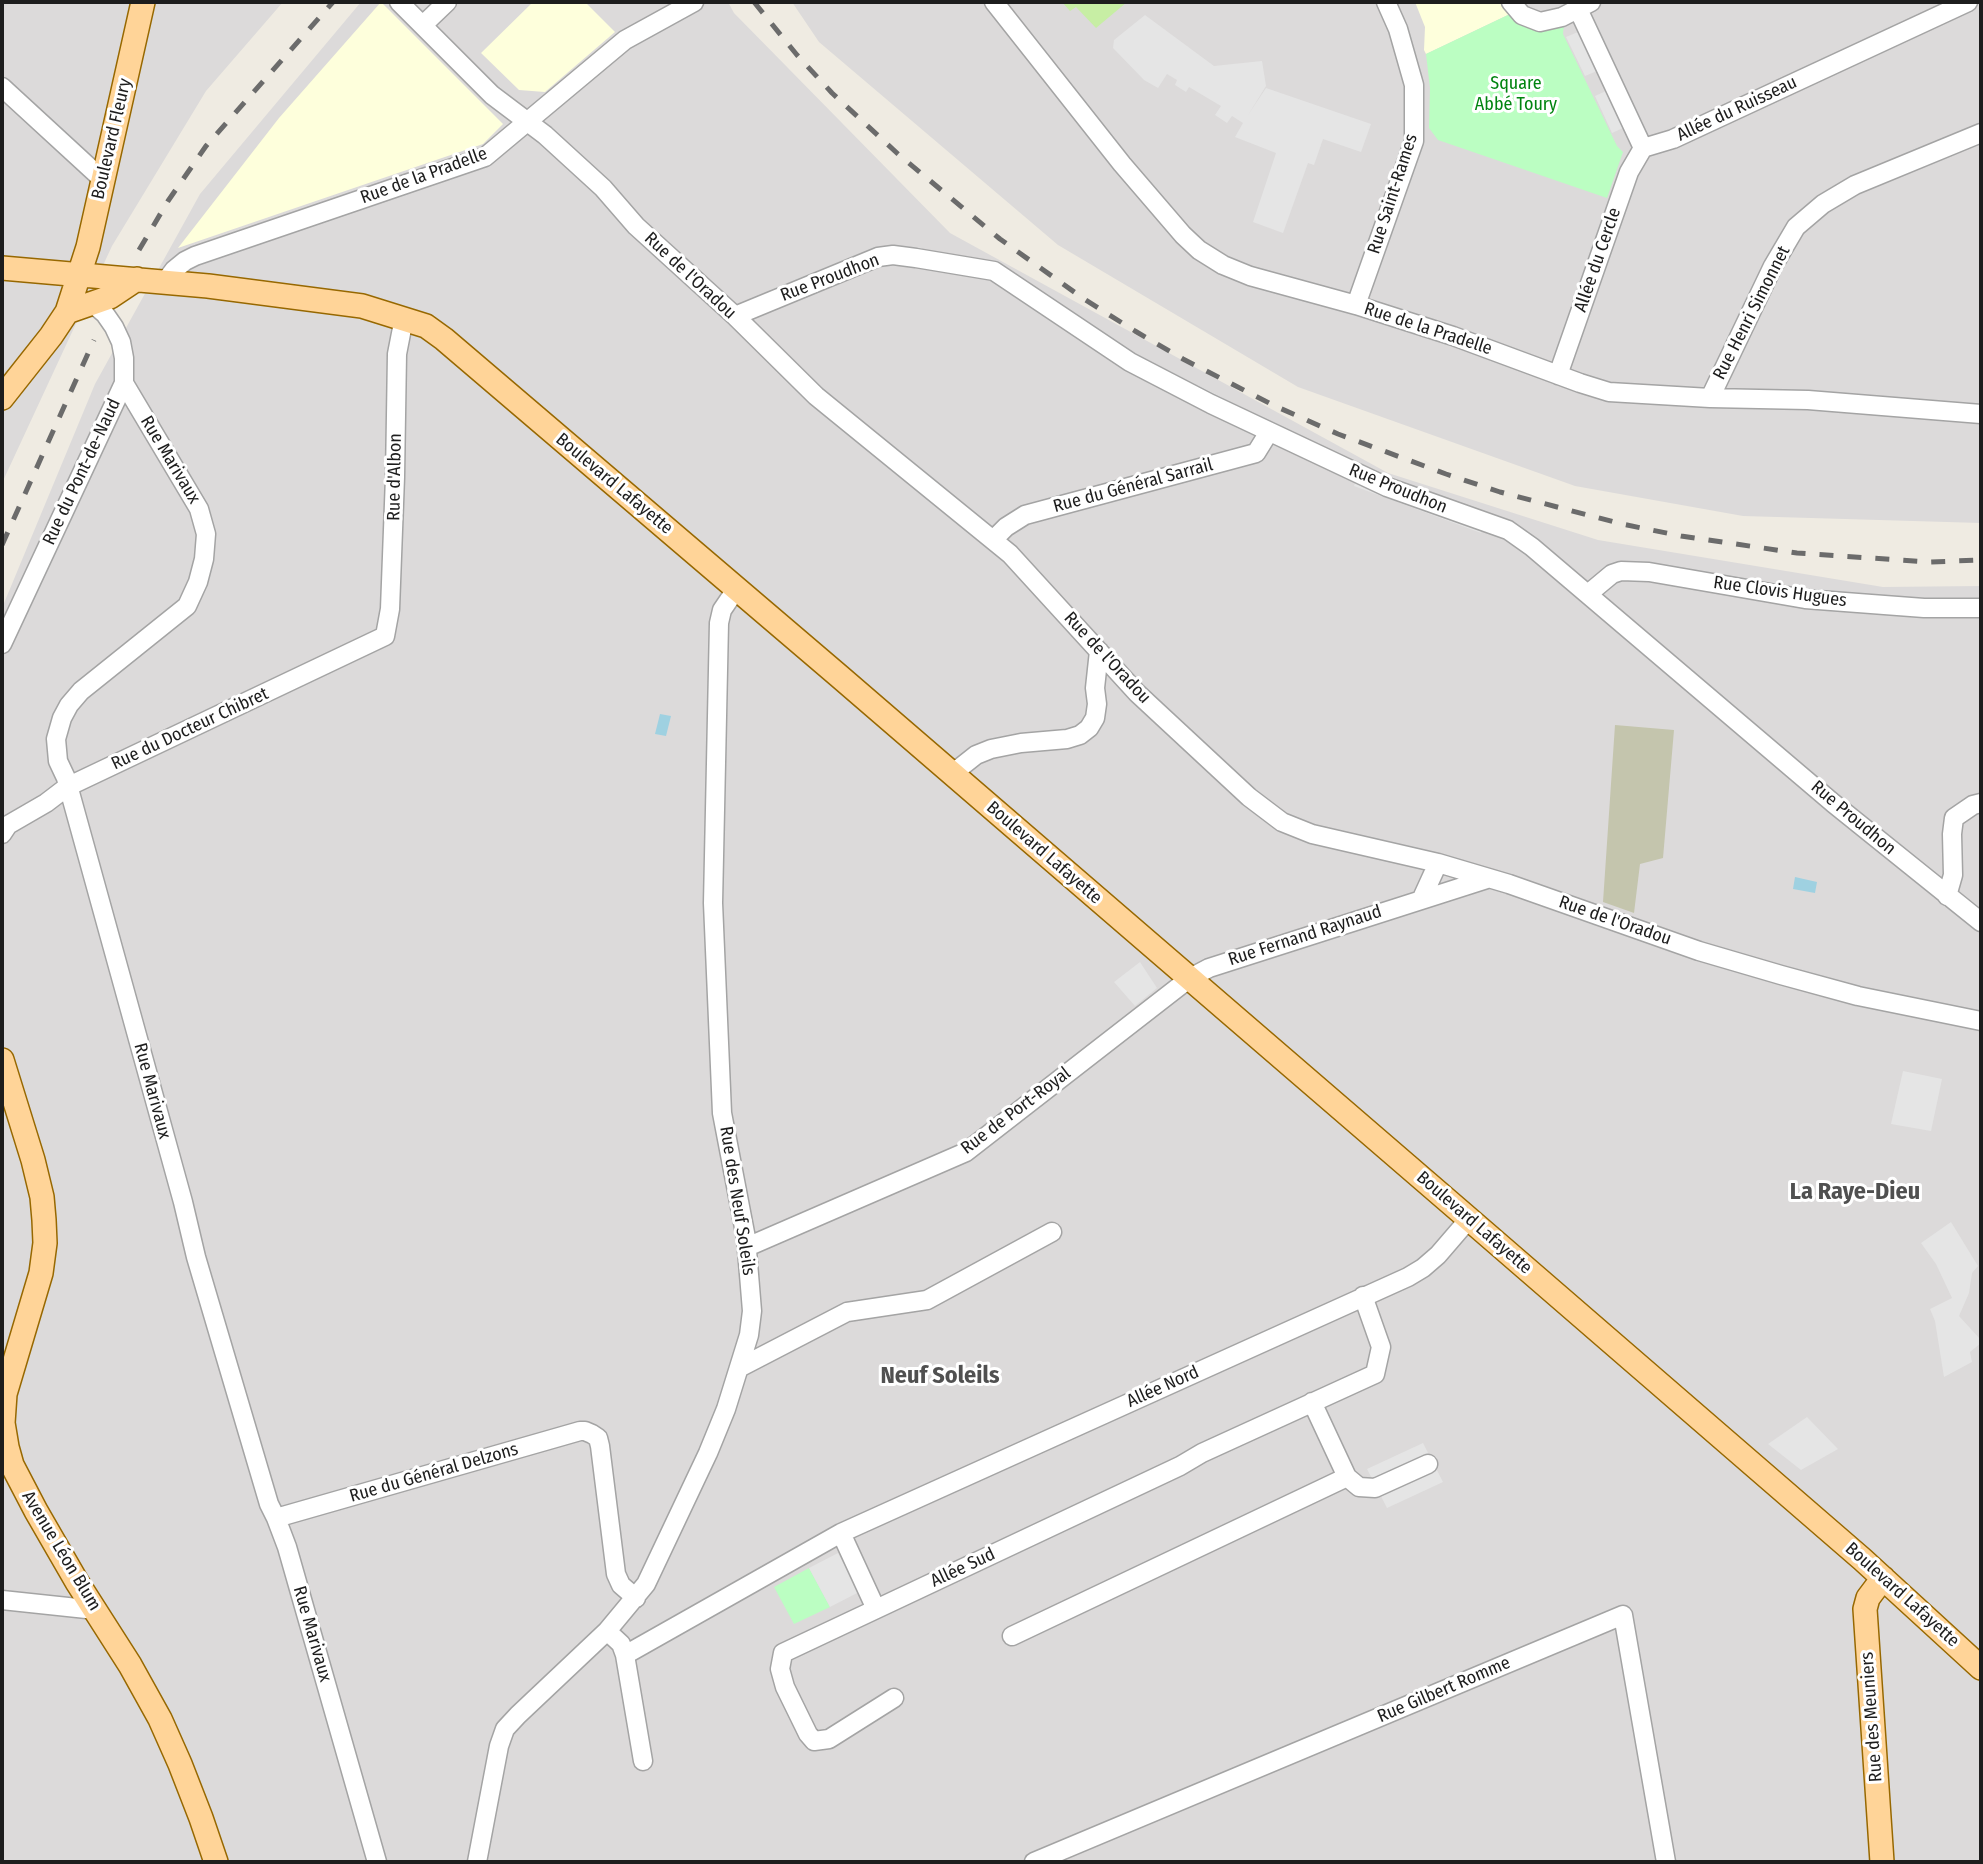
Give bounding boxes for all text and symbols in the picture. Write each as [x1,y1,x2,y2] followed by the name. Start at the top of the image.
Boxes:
[1673,72,1801,146] street label: Allée du Ruisseau
[1475,73,1557,116] park label: Square Abbé Toury
[88,76,136,202] street label: Boulevard Fleury
[1363,131,1423,257] street label: Rue Saint-Rames
[358,143,490,209] street label: Rue de la Pradelle
[1570,205,1626,315] street label: Allée du Cercle
[640,228,740,324] street label: Rue de l'Oradou
[1709,243,1795,383] street label: Rue Henri Simonnet
[778,249,882,307] street label: Rue Proudhon
[1361,298,1495,360] street label: Rue de la Pradelle
[39,395,125,549] street label: Rue du Pont-de-Naud
[135,412,205,508] street label: Rue Marivaux
[551,429,677,539] street label: Boulevard Lafayette
[383,433,407,521] street label: Rue d'Albon
[1051,454,1215,518] street label: Rue du Général Sarrail
[1346,459,1450,519] street label: Rue Proudhon
[1712,572,1848,612] street label: Rue Clovis Hugues
[1059,608,1155,708] street label: Rue de l'Oradou
[108,683,272,775] street label: Rue du Docteur Chibret
[1806,776,1900,860] street label: Rue Proudhon
[982,797,1106,909] street label: Boulevard Lafayette
[1556,892,1674,950] street label: Rue de l'Oradou
[1226,901,1384,971] street label: Rue Fernand Raynaud
[129,1041,175,1141] street label: Rue Marivaux
[957,1063,1075,1159] street label: Rue de Port-Royal
[715,1125,759,1277] street label: Rue des Neuf Soleils
[1412,1167,1536,1279] street label: Boulevard Lafayette
[1790,1178,1920,1206] district label: La Raye-Dieu
[880,1362,1000,1390] district label: Neuf Soleils
[1124,1362,1202,1412] street label: Allée Nord
[347,1439,521,1507] street label: Rue du Général Delzons
[17,1487,105,1615] street label: Avenue Léon Blum
[1841,1538,1963,1652] street label: Boulevard Lafayette
[927,1544,999,1592] street label: Allée Sud
[288,1584,336,1684] street label: Rue Marivaux
[1857,1651,1887,1783] street label: Rue des Meuniers
[1374,1652,1514,1728] street label: Rue Gilbert Romme

